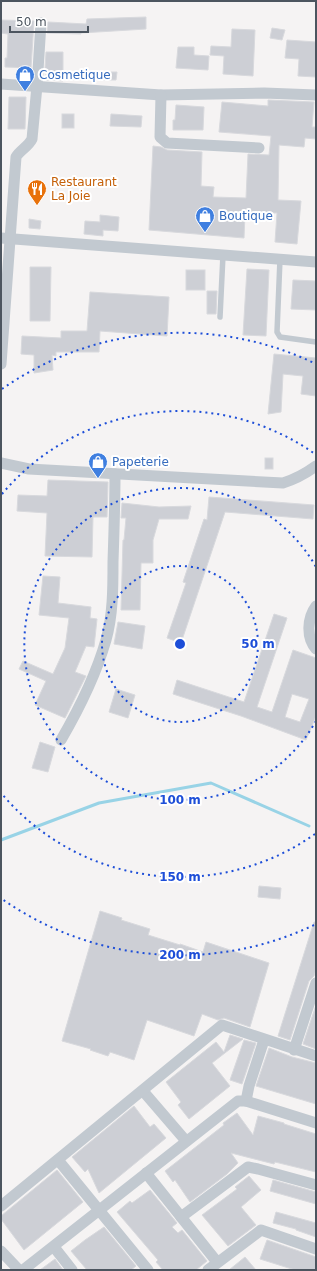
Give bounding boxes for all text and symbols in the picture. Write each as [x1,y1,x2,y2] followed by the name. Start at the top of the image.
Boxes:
[10,8,88,34] scale bar
[16,15,47,29] text: 50 m
[14,64,36,92] shop icon: Cosmetique
[39,68,111,82] place label: Cosmetique
[51,175,117,203] place label: Restaurant La Joie
[26,178,48,206] restaurant icon: Restaurant La Joie
[194,205,216,233] shop icon: Boutique
[219,209,273,223] place label: Boutique
[87,451,109,479] shop icon: Papeterie
[112,455,169,469] place label: Papeterie
[173,637,187,651] centre of rings
[241,637,275,651] text: 50 m
[159,793,201,807] text: 100 m
[159,870,201,884] text: 150 m
[159,948,201,962] text: 200 m

